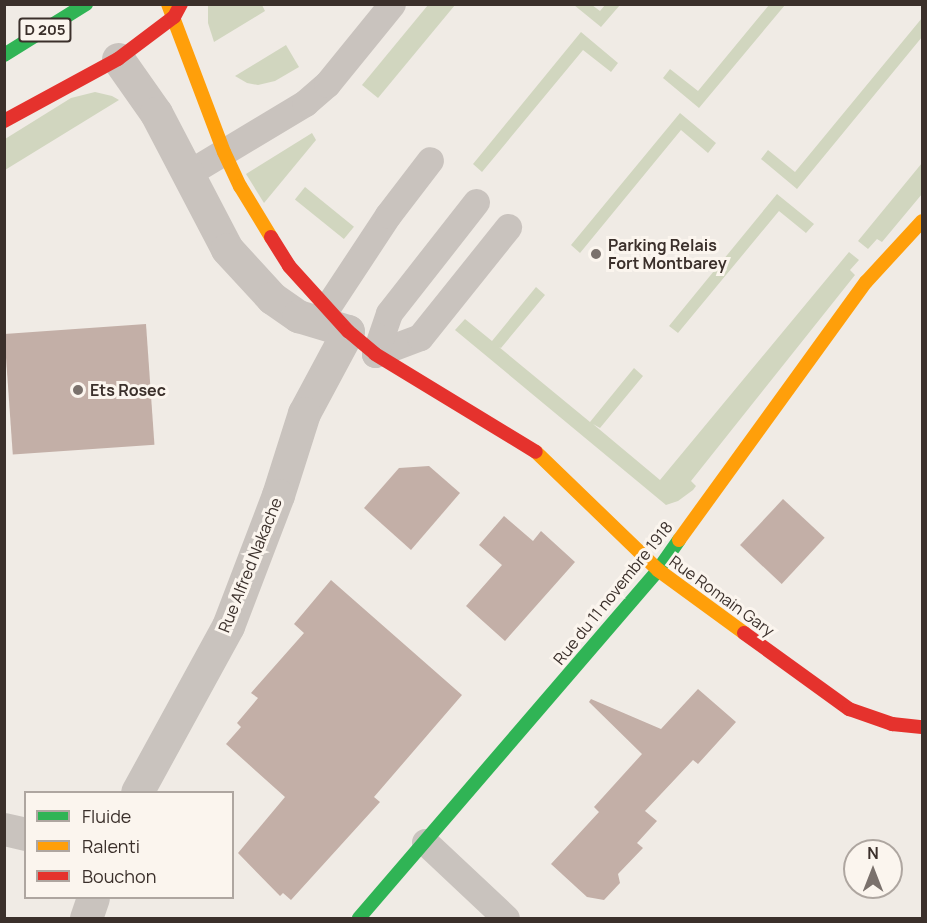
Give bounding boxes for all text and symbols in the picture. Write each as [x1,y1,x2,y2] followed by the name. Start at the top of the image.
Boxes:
[18,18,72,42] road number: D 205
[608,235,727,273] place label: Parking Relais Fort Montbarey
[589,247,603,261] marker: Parking Relais Fort Montbarey
[90,380,166,400] place label: Ets Rosec
[71,383,85,397] marker: Ets Rosec
[214,495,286,635] street label: Rue Alfred Nakache
[549,518,677,668] street label: Rue du 11 novembre 1918
[666,552,778,640] street label: Rue Romain Gary
[24,791,234,899] legend
[82,804,131,828] text: Fluide
[82,834,140,858] text: Ralenti
[843,839,903,899] north arrow
[867,842,879,864] text: N
[82,864,156,888] text: Bouchon

